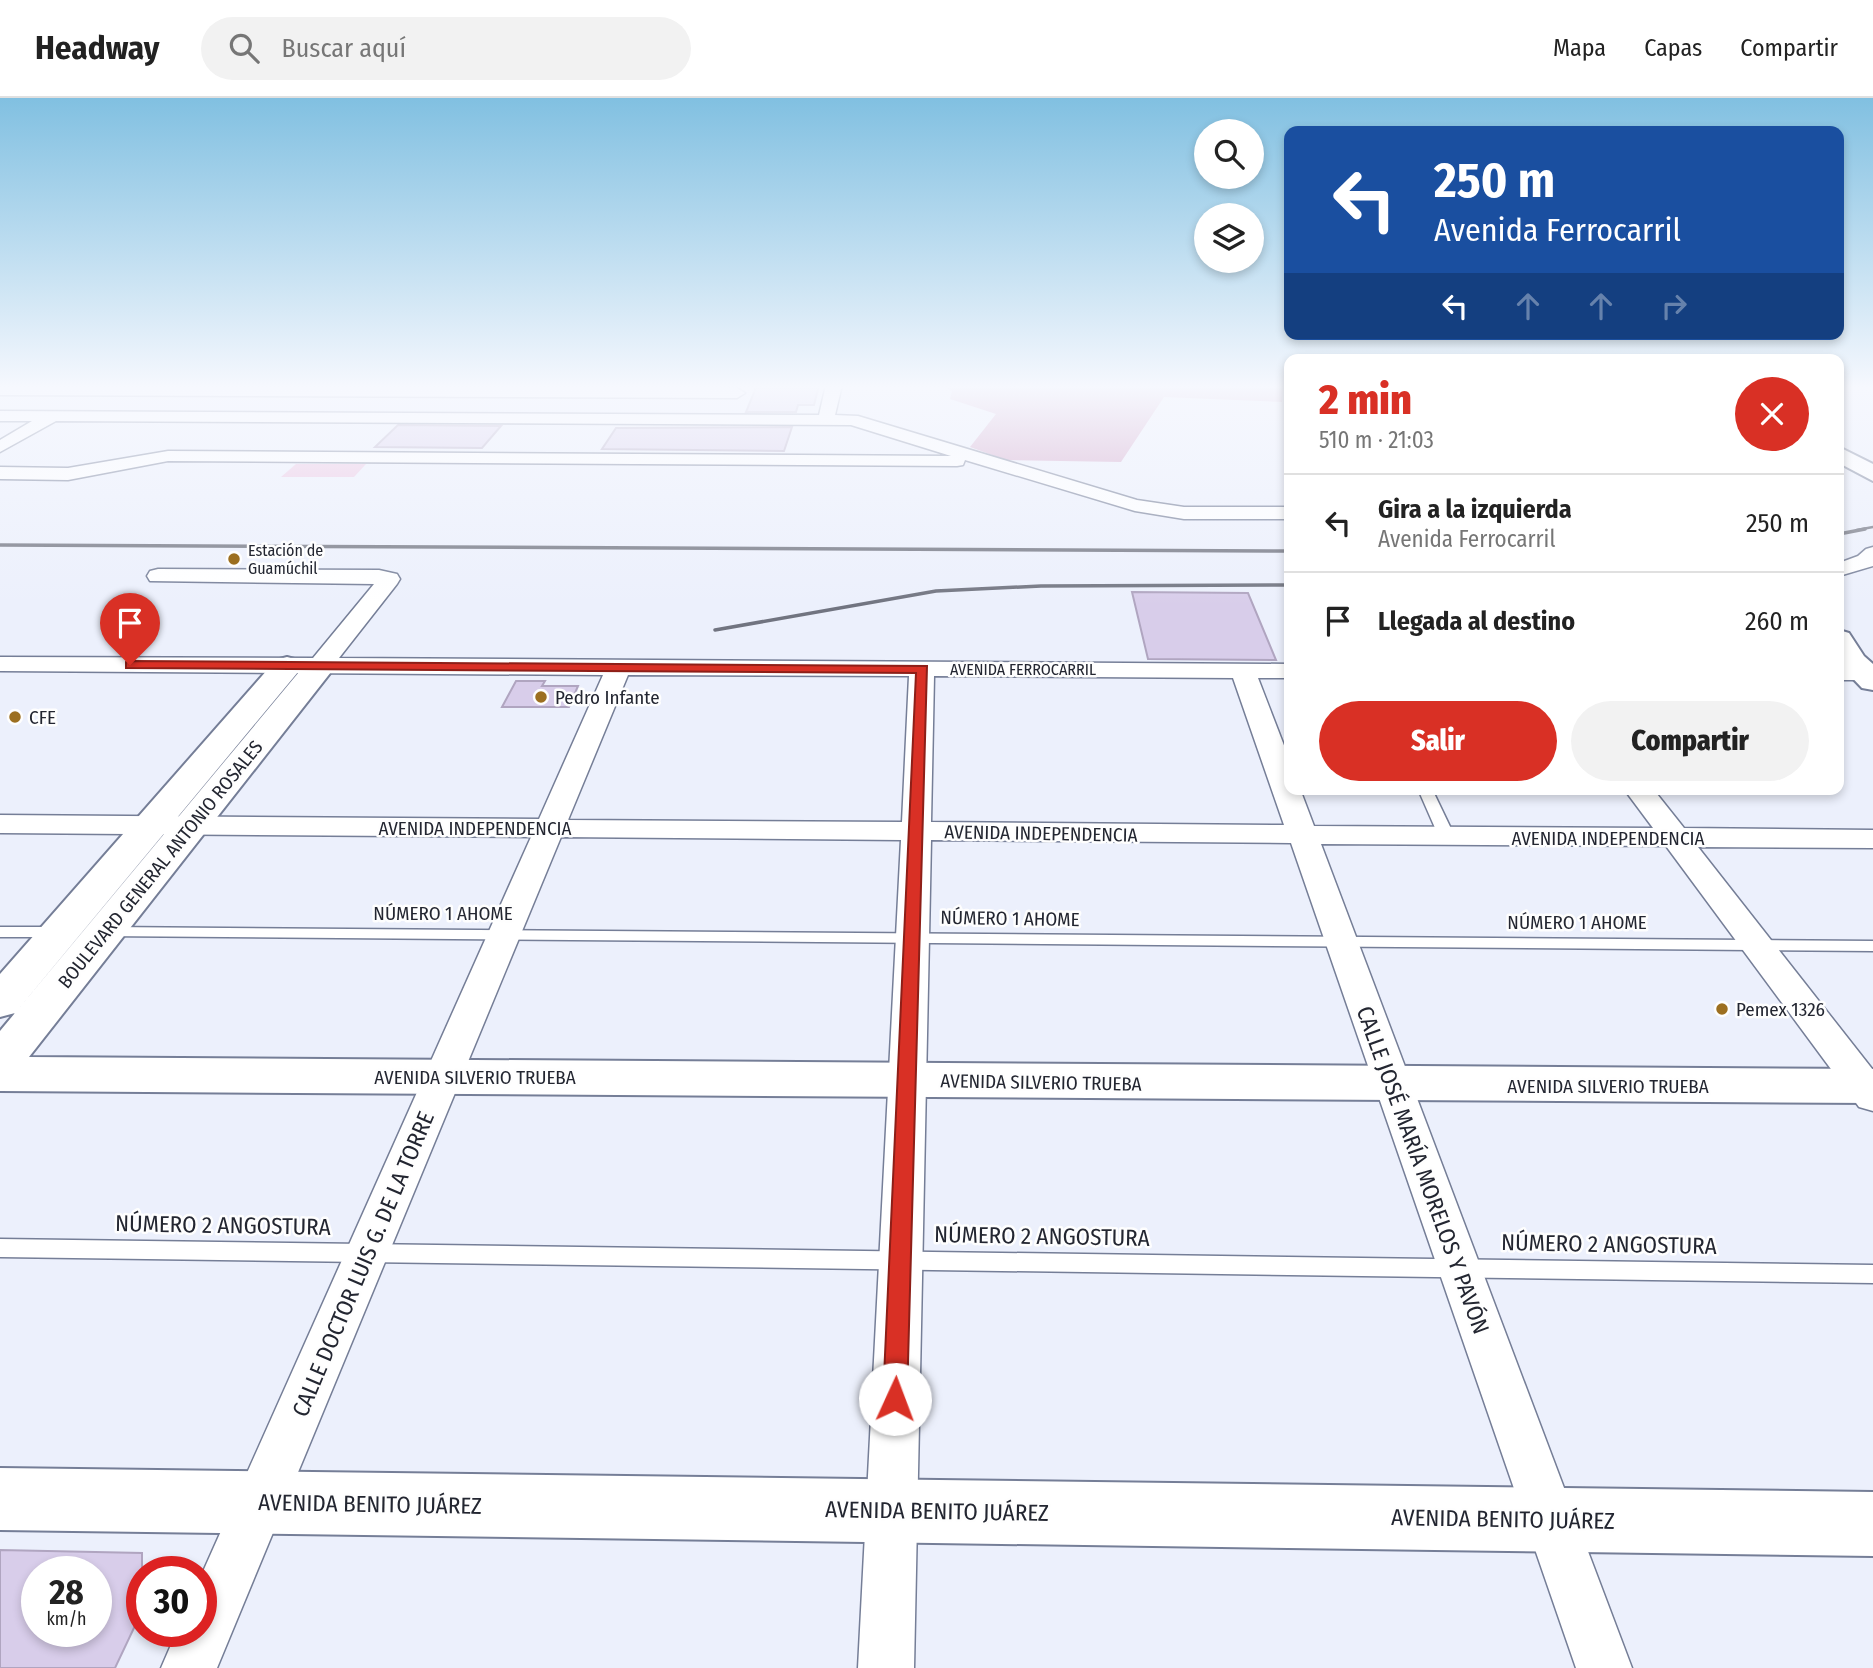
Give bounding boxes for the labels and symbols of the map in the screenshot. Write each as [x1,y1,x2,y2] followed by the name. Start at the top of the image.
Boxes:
[248,541,323,578] place label: Estación de Guamúchil
[226,551,242,567] marker: Estación de Guamúchil
[100,593,160,665] pin
[950,660,1096,679] street label: AVENIDA FERROCARRIL
[555,686,660,709] place label: Pedro Infante
[533,689,549,705] marker: Pedro Infante
[29,706,56,729] place label: CFE
[7,709,23,725] marker: CFE
[53,736,268,993] street label: BOULEVARD GENERAL ANTONIO ROSALES
[378,817,572,840] street label: AVENIDA INDEPENDENCIA
[944,820,1138,847] street label: AVENIDA INDEPENDENCIA
[1511,827,1705,850] street label: AVENIDA INDEPENDENCIA
[373,902,513,925] street label: NÚMERO 1 AHOME
[940,906,1080,931] street label: NÚMERO 1 AHOME
[1507,911,1647,934] street label: NÚMERO 1 AHOME
[1736,998,1825,1021] place label: Pemex 1326
[1714,1001,1730,1017] marker: Pemex 1326
[1351,1002,1496,1338] street label: CALLE JOSÉ MARÍA MORELOS Y PAVÓN
[374,1066,576,1089] street label: AVENIDA SILVERIO TRUEBA
[940,1069,1142,1096] street label: AVENIDA SILVERIO TRUEBA
[1507,1075,1709,1098] street label: AVENIDA SILVERIO TRUEBA
[286,1107,440,1421] street label: CALLE DOCTOR LUIS G. DE LA TORRE
[115,1208,331,1241] street label: NÚMERO 2 ANGOSTURA
[934,1219,1150,1252] street label: NÚMERO 2 ANGOSTURA
[1501,1227,1717,1260] street label: NÚMERO 2 ANGOSTURA
[858,1362,932,1436] position arrow
[258,1487,482,1520] street label: AVENIDA BENITO JUÁREZ
[825,1494,1049,1527] street label: AVENIDA BENITO JUÁREZ
[1391,1502,1615,1535] street label: AVENIDA BENITO JUÁREZ
[126,1556,217,1647] speed limit sign: 30

